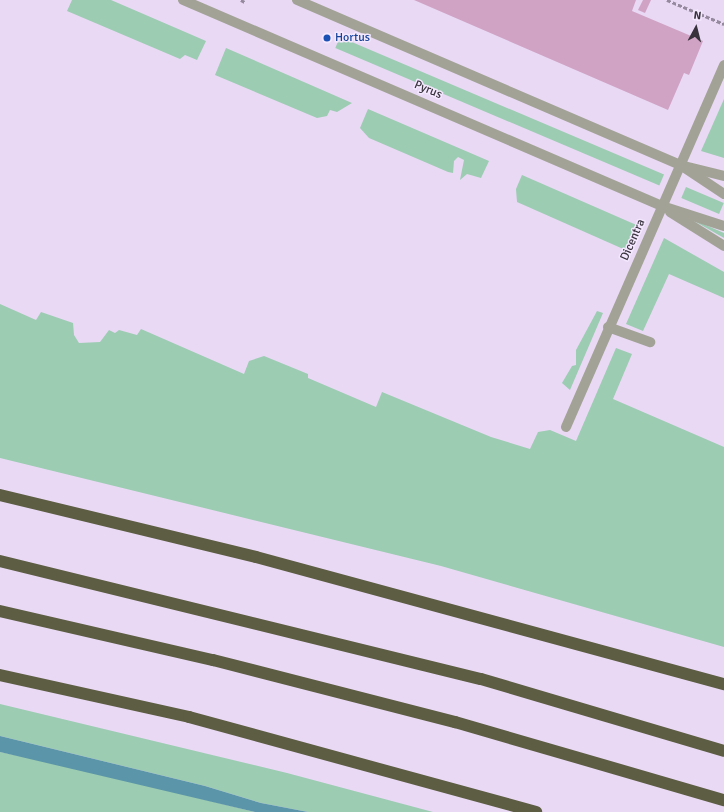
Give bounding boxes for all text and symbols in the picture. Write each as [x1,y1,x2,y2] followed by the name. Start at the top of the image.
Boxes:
[676,8,716,48] north arrow
[693,9,702,23] text: N
[335,31,370,45] place label: Hortus
[322,33,332,43] marker: Hortus
[412,78,444,102] street label: Pyrus
[618,217,648,263] street label: Dicentra

